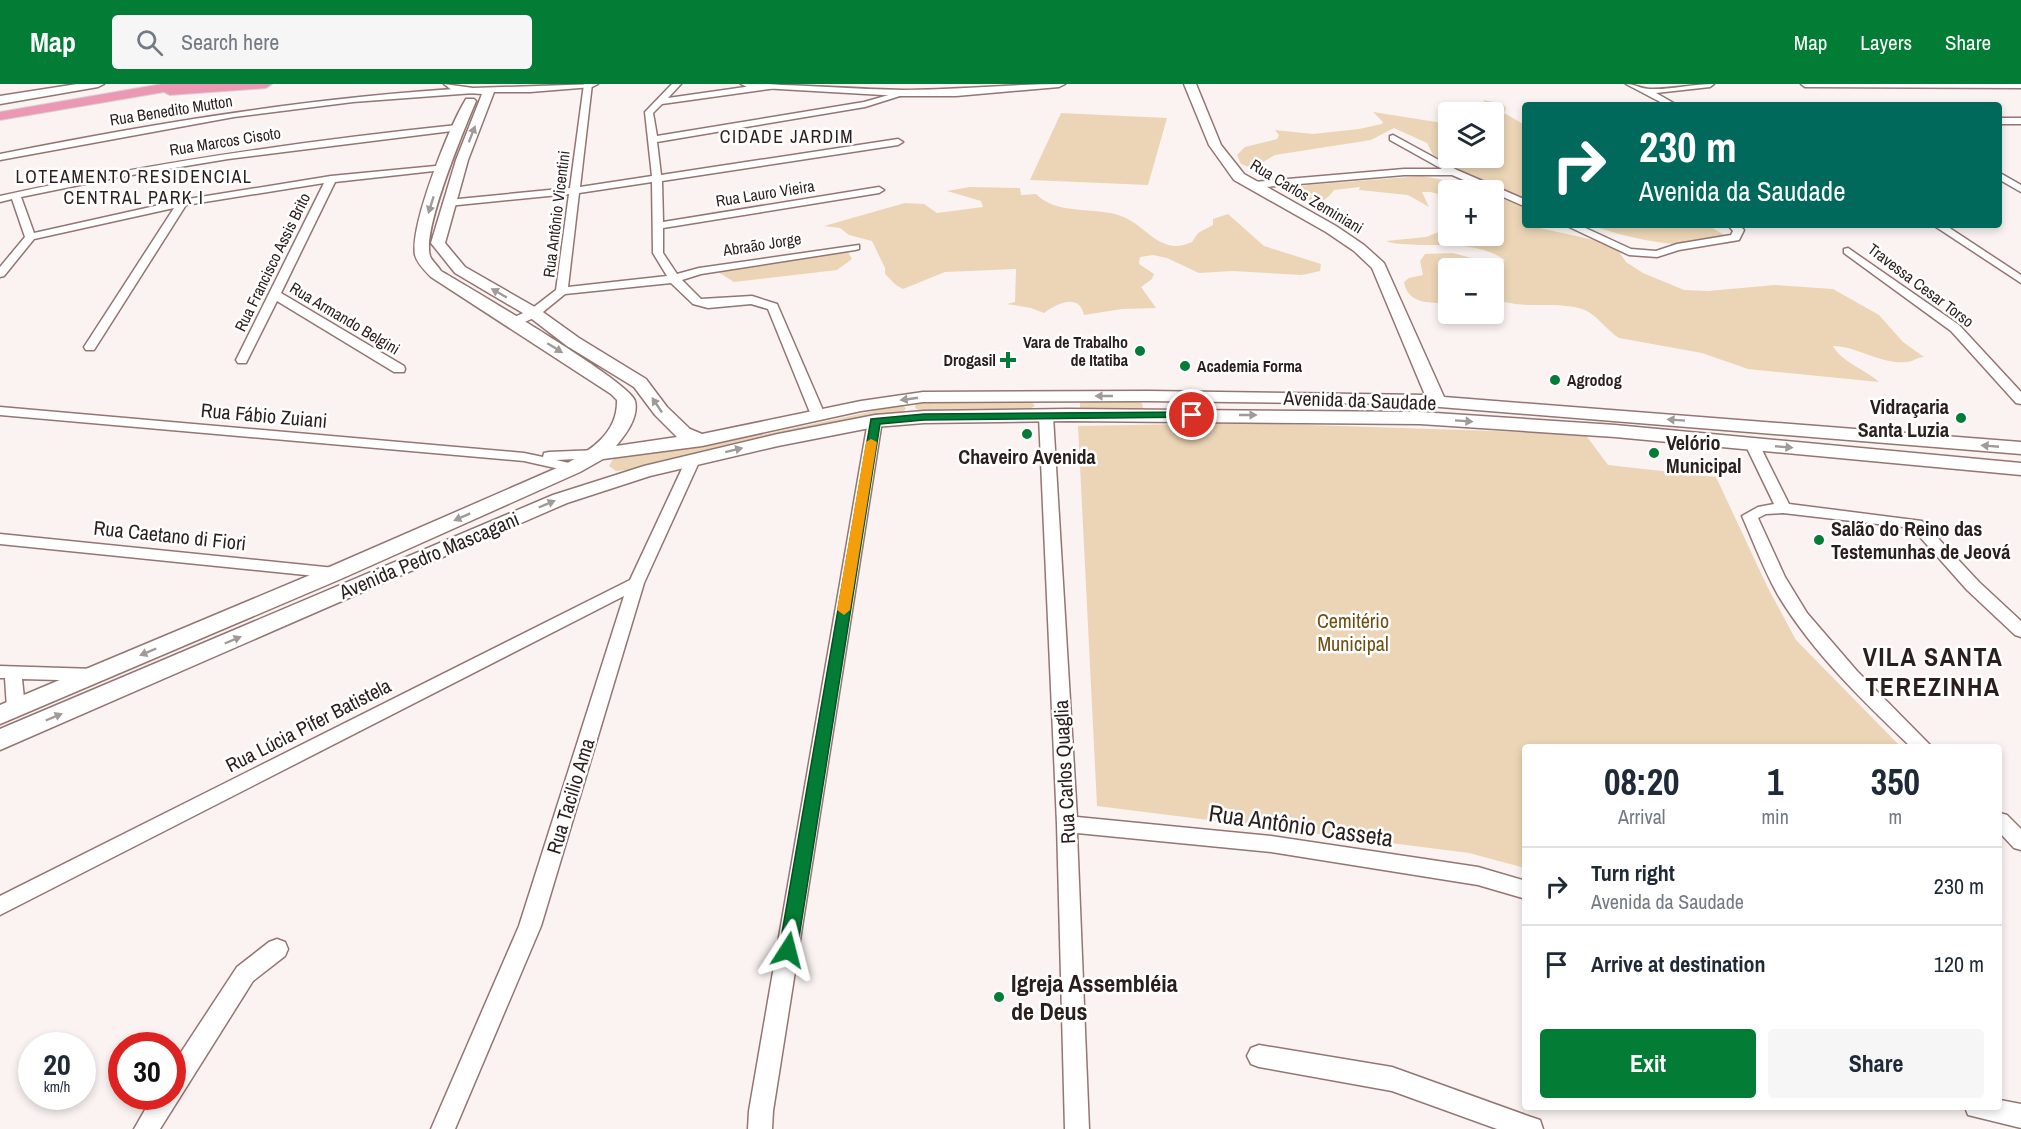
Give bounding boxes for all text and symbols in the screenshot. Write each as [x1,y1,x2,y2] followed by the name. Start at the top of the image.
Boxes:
[112,15,532,69] search box
[30,23,76,61] text: Map
[133,26,166,59] icon: search
[181,27,279,57] text: Search here
[1794,28,1827,57] text: Map
[1860,28,1912,57] text: Layers
[1945,28,1991,57] text: Share
[108,89,234,131] street label: Rua Benedito Mutton
[1438,102,1504,324] map controls
[1438,102,1504,168] button: layers
[1639,119,1737,175] text: 230 m
[168,121,282,161] street label: Rua Marcos Cisoto
[720,124,854,149] district label: CIDADE JARDIM
[468,125,477,143] one-way arrow
[1540,126,1618,204] icon: right
[537,149,575,279] street label: Rua Antônio Vicentini
[1246,154,1368,238] street label: Rua Carlos Zeminiani
[16,164,252,210] district label: LOTEAMENTO RESIDENCIAL CENTRAL PARK I
[1639,173,1845,209] text: Avenida da Saudade
[714,174,817,212] street label: Rua Lauro Vieira
[1438,180,1504,246] button: +
[229,189,315,335] street label: Rua Francisco Assis Brito
[426,196,435,214] one-way arrow
[720,227,803,261] street label: Abraão Jorge
[1863,238,1979,332] street label: Travessa Cesar Torso
[1438,258,1504,324] button: −
[286,276,404,360] street label: Rua Armando Belgini
[490,288,507,298] one-way arrow
[1023,331,1129,371] place label: Vara de Trabalho de Itatiba
[547,343,563,354] one-way arrow
[1133,344,1147,358] marker: Vara de Trabalho de Itatiba
[944,349,996,371] place label: Drogasil
[1001,353,1015,367] marker: Drogasil
[1197,355,1303,377] place label: Academia Forma
[1178,359,1192,373] marker: Academia Forma
[1567,369,1622,391] place label: Agrodog
[1548,373,1562,387] marker: Agrodog
[1282,384,1437,416] street label: Avenida da Saudade
[1166,389,1217,440] pin
[1094,392,1113,401] one-way arrow
[1858,393,1949,443] place label: Vidraçaria Santa Luzia
[899,395,918,404] one-way arrow
[200,396,328,434] street label: Rua Fábio Zuiani
[652,397,663,413] one-way arrow
[1175,398,1208,431] icon: arrive
[1239,410,1258,420] one-way arrow
[1954,411,1968,425] marker: Vidraçaria Santa Luzia
[1667,415,1686,425] one-way arrow
[1454,416,1473,426] one-way arrow
[1020,427,1034,441] marker: Chaveiro Avenida
[1666,429,1742,479] place label: Velório Municipal
[1981,441,2000,451] one-way arrow
[1774,442,1793,452] one-way arrow
[958,443,1096,470] place label: Chaveiro Avenida
[725,445,743,455] one-way arrow
[1647,446,1661,460] marker: Velório Municipal
[538,499,556,509] one-way arrow
[334,505,523,606] street label: Avenida Pedro Mascagani
[452,512,470,522] one-way arrow
[92,514,248,556] street label: Rua Caetano di Fiori
[1831,515,2010,565] place label: Salão do Reino das Testemunhas de Jeová
[1812,533,1826,547] marker: Salão do Reino das Testemunhas de Jeová
[1317,607,1389,657] park label: Cemitério Municipal
[224,635,241,644] one-way arrow
[1863,639,2003,704] district label: VILA SANTA TEREZINHA
[138,647,156,657] one-way arrow
[221,672,395,778] street label: Rua Lúcia Pifer Batistela
[1047,699,1081,845] street label: Rua Carlos Quaglia
[45,712,63,722] one-way arrow
[540,735,600,857] street label: Rua Tacilio Ama
[1604,758,1679,806] text: 08:20
[1767,758,1783,806] text: 1
[1871,758,1920,806] text: 350
[1207,796,1395,854] street label: Rua Antônio Casseta
[1618,803,1665,830] text: Arrival
[1761,803,1789,830] text: min
[1889,803,1902,830] text: m
[1591,858,1675,888] text: Turn right
[1540,870,1573,903] icon: right
[1934,871,1984,901] text: 230 m
[1591,888,1744,915] text: Avenida da Saudade
[756,918,820,982] position arrow
[1540,948,1573,981] icon: arrive
[1591,949,1765,979] text: Arrive at destination
[1934,949,1984,979] text: 120 m
[1011,967,1178,1027] place label: Igreja Assembléia de Deus
[992,990,1006,1004] marker: Igreja Assembléia de Deus
[1540,1029,1756,1098] button: Exit
[1768,1029,1984,1098] button: Share
[108,1032,186,1110] speed limit sign: 30
[43,1044,71,1084] text: 20
[44,1076,70,1097] text: km/h

